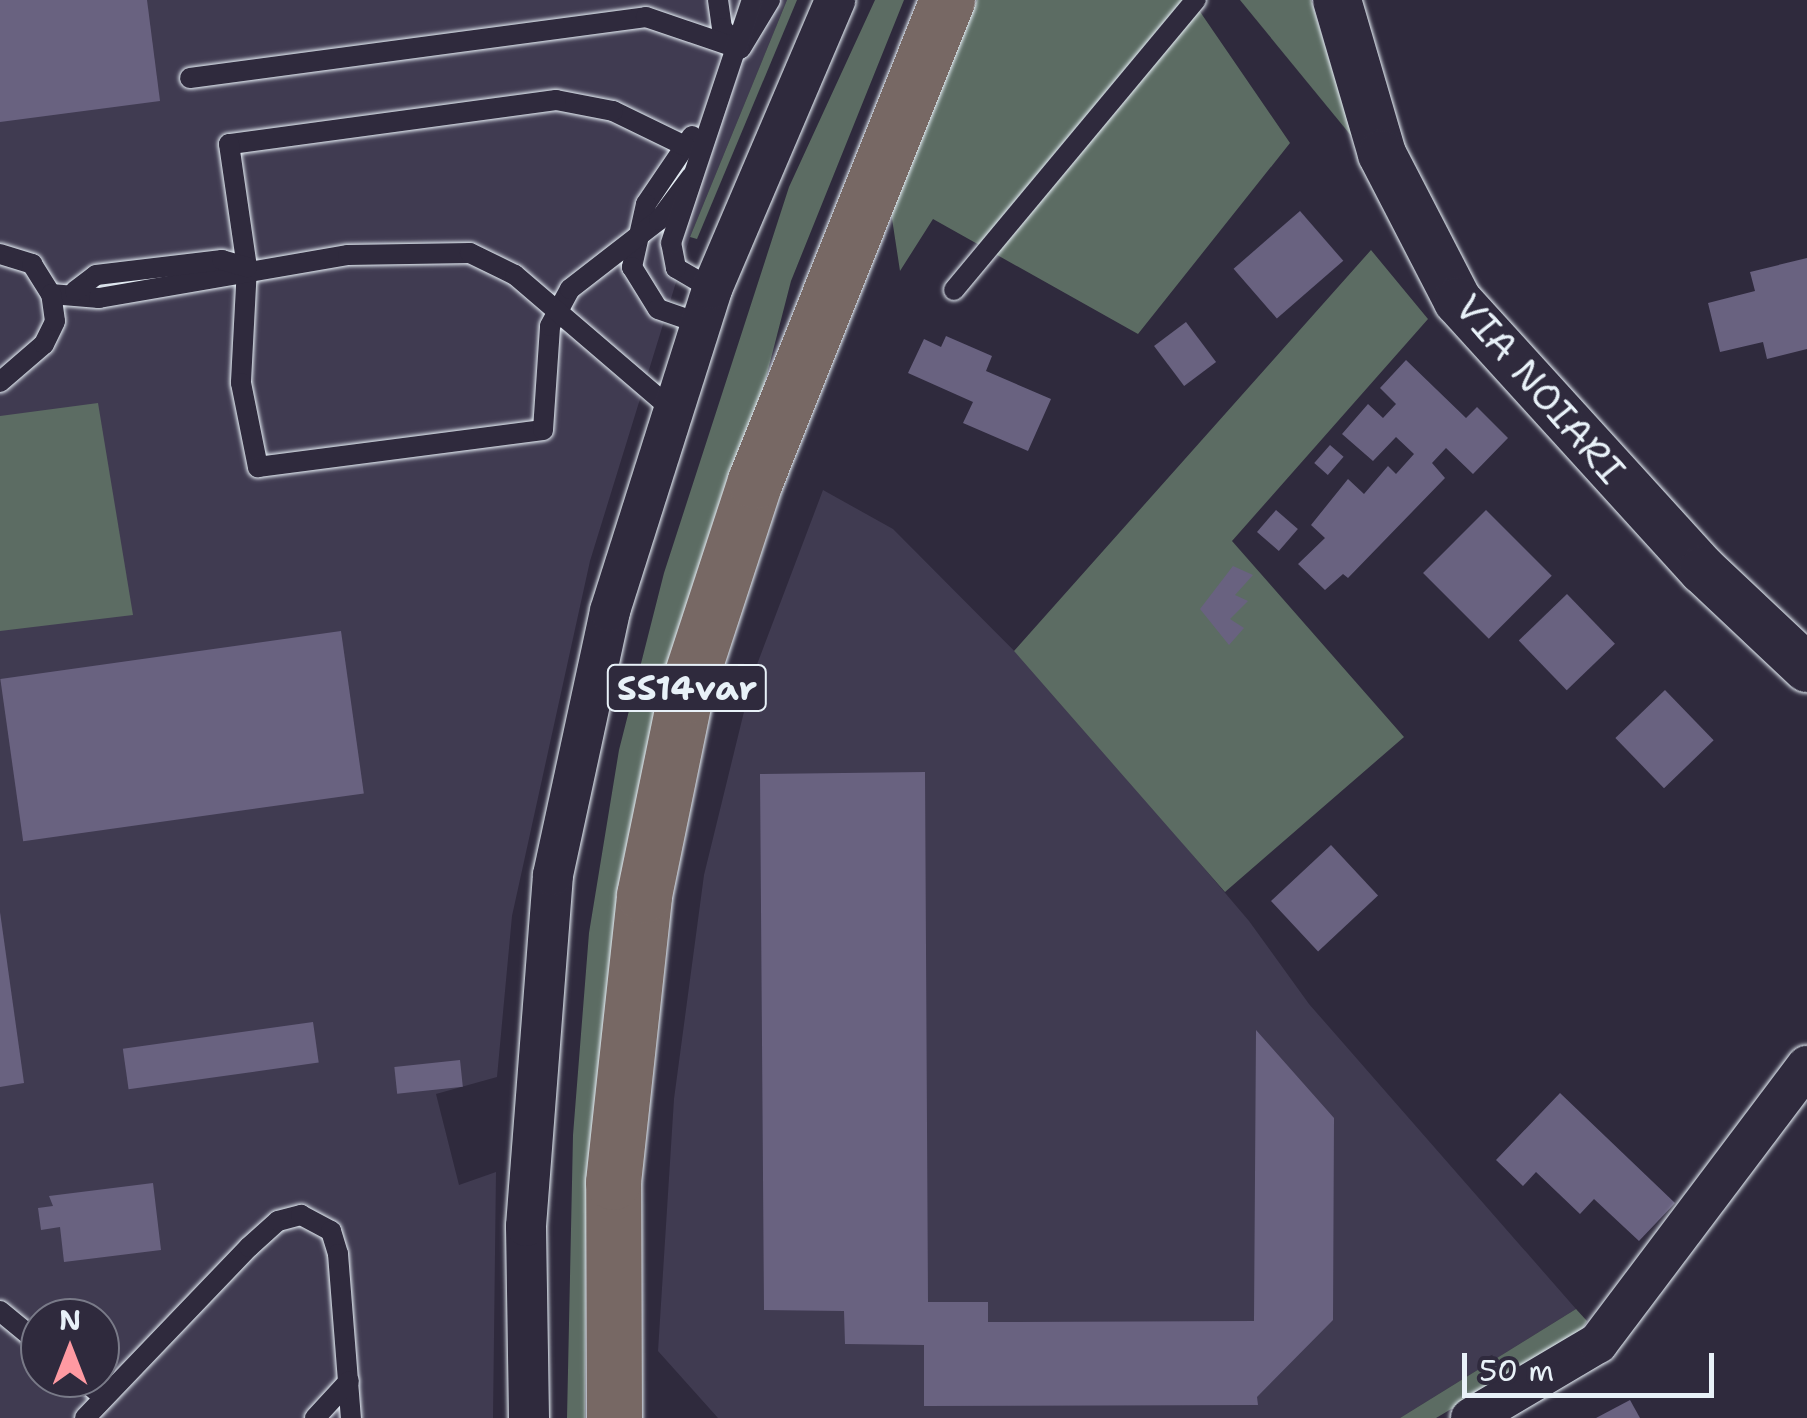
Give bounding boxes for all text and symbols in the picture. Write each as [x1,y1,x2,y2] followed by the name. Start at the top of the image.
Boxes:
[1445,285,1635,493] street label: VIA NOIARI
[604,658,770,718] road number: SS14var
[20,1298,120,1398] north arrow
[59,1301,81,1339] text: N
[1467,1333,1720,1395] scale bar
[1479,1350,1554,1391] text: 50 m

